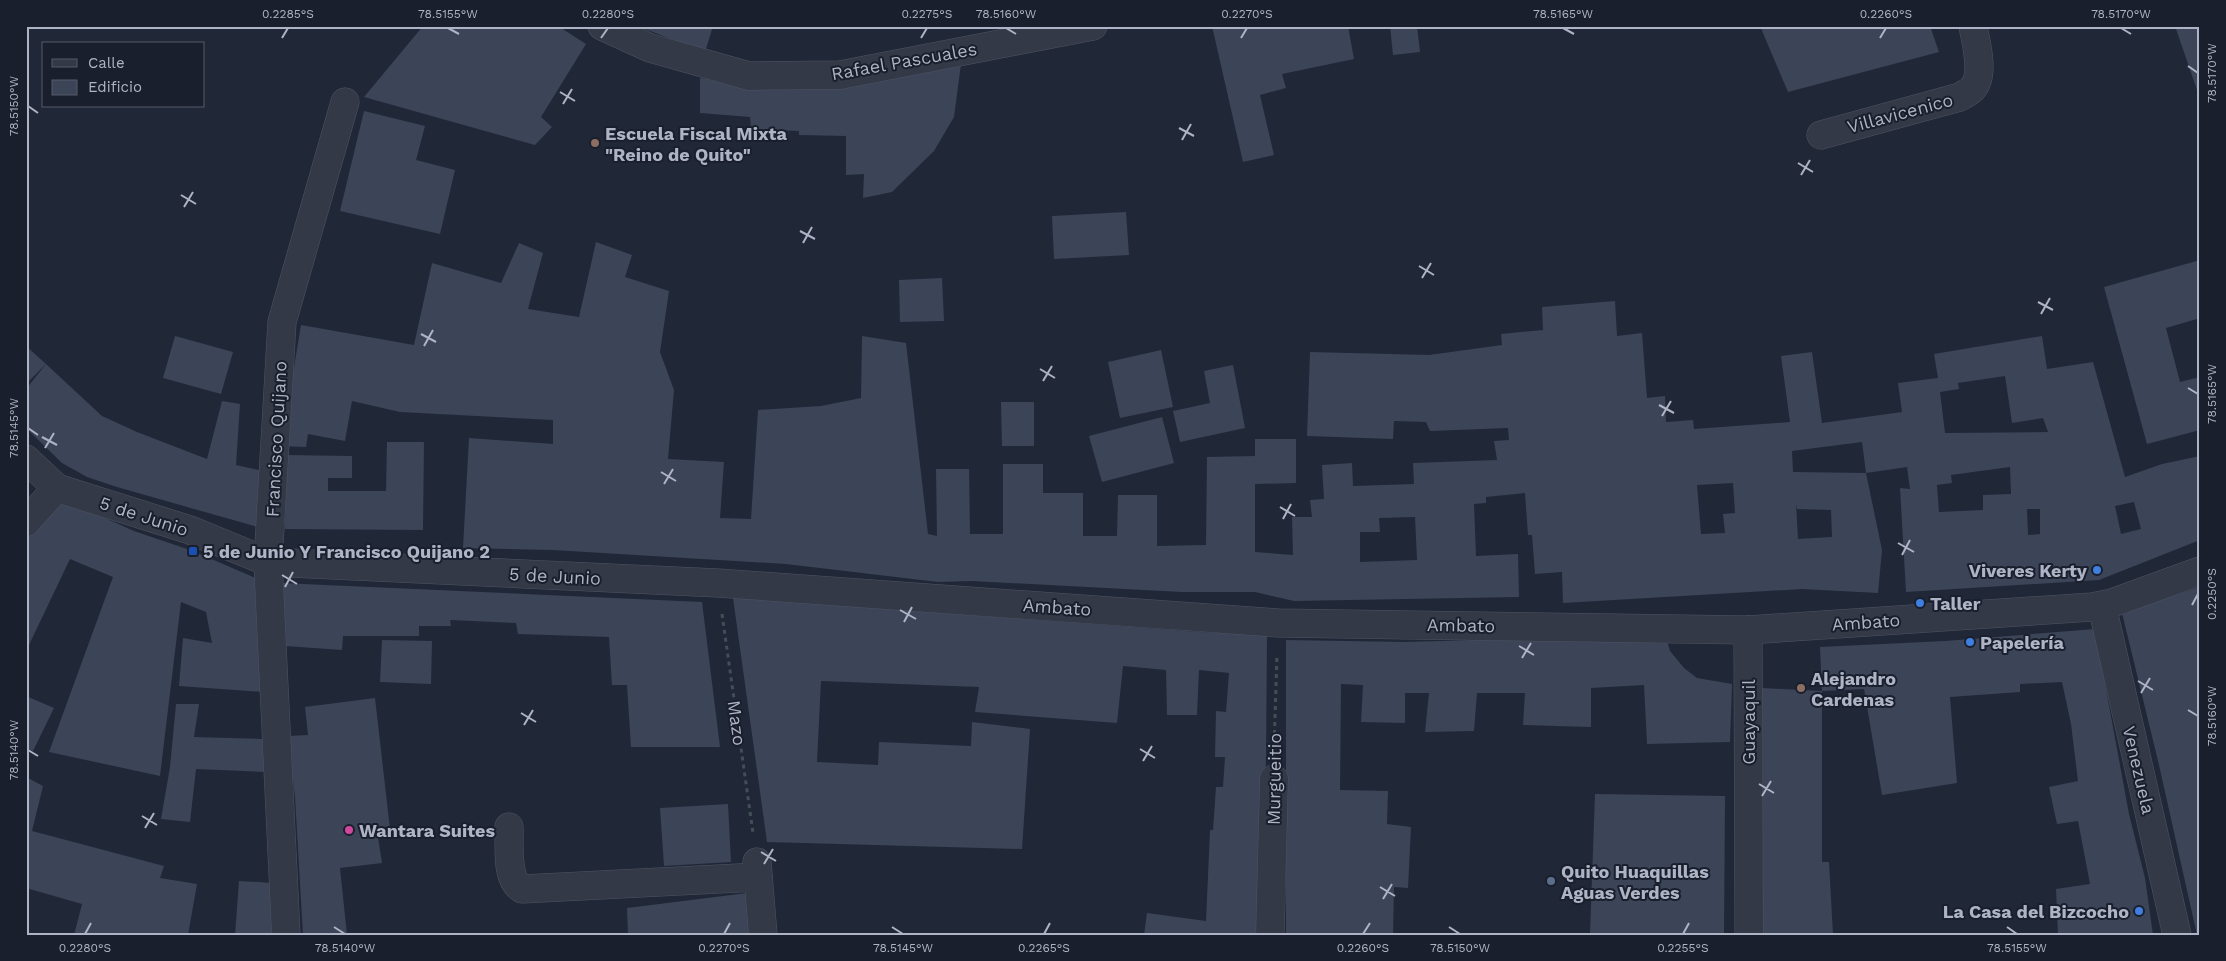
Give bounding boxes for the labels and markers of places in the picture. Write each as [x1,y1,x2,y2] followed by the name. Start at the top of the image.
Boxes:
[605,123,788,165] place label: Escuela Fiscal Mixta "Reino de Quito"
[589,137,601,149] marker: Escuela Fiscal Mixta "Reino de Quito"
[203,541,490,562] place label: 5 de Junio Y Francisco Quijano 2
[187,545,199,557] marker: 5 de Junio Y Francisco Quijano 2
[1969,560,2088,581] place label: Viveres Kerty
[2091,564,2103,576] marker: Viveres Kerty
[1930,593,1981,614] place label: Taller
[1914,597,1926,609] marker: Taller
[1980,632,2064,653] place label: Papelería
[1964,636,1976,648] marker: Papelería
[1811,668,1896,710] place label: Alejandro Cardenas
[1795,682,1807,694] marker: Alejandro Cardenas
[359,820,495,841] place label: Wantara Suites
[343,824,355,836] marker: Wantara Suites
[1561,861,1709,903] place label: Quito Huaquillas Aguas Verdes
[1545,875,1557,887] marker: Quito Huaquillas Aguas Verdes
[1943,901,2129,922] place label: La Casa del Bizcocho
[2133,905,2145,917] marker: La Casa del Bizcocho

